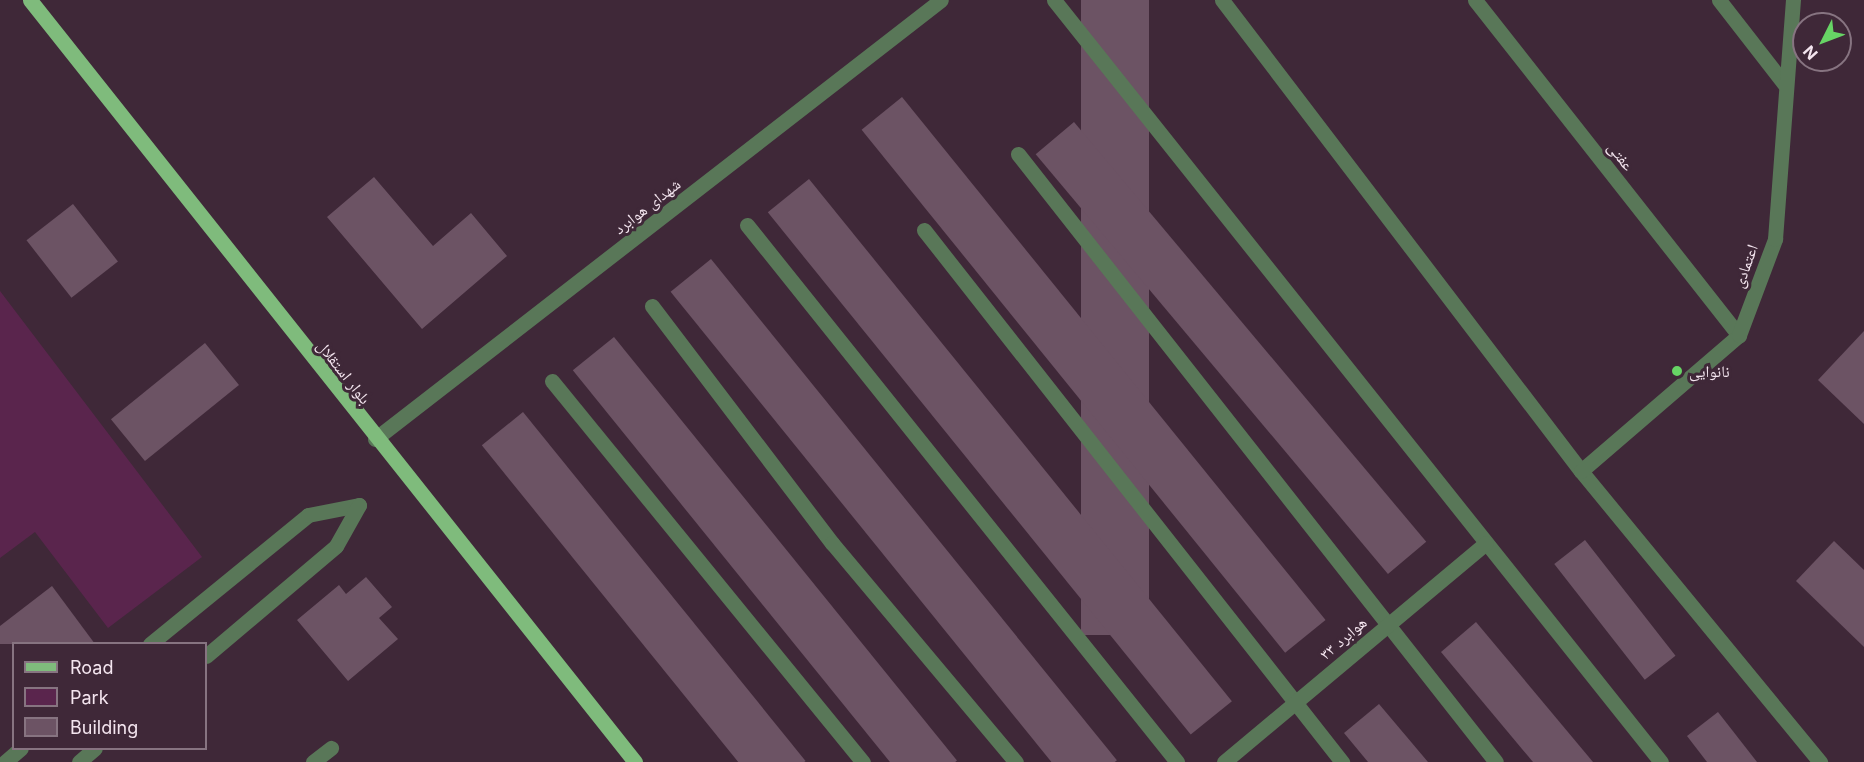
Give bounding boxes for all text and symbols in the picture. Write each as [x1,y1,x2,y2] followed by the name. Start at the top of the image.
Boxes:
[1792,12,1852,72] north arrow
[1799,41,1822,64] text: N
[1604,138,1638,174] street label: عفتی
[610,174,684,238] street label: شهدای هوابرد
[1728,242,1762,290] street label: اعتمادی
[313,336,375,408] street label: بلوار استقلال
[1689,361,1730,381] place label: نانوایی
[1670,364,1684,378] marker: نانوایی
[1316,612,1370,664] street label: ۳۳ هوابرد
[12,642,207,750] legend
[70,657,113,678] text: Road
[70,687,109,708] text: Park
[70,717,138,738] text: Building

